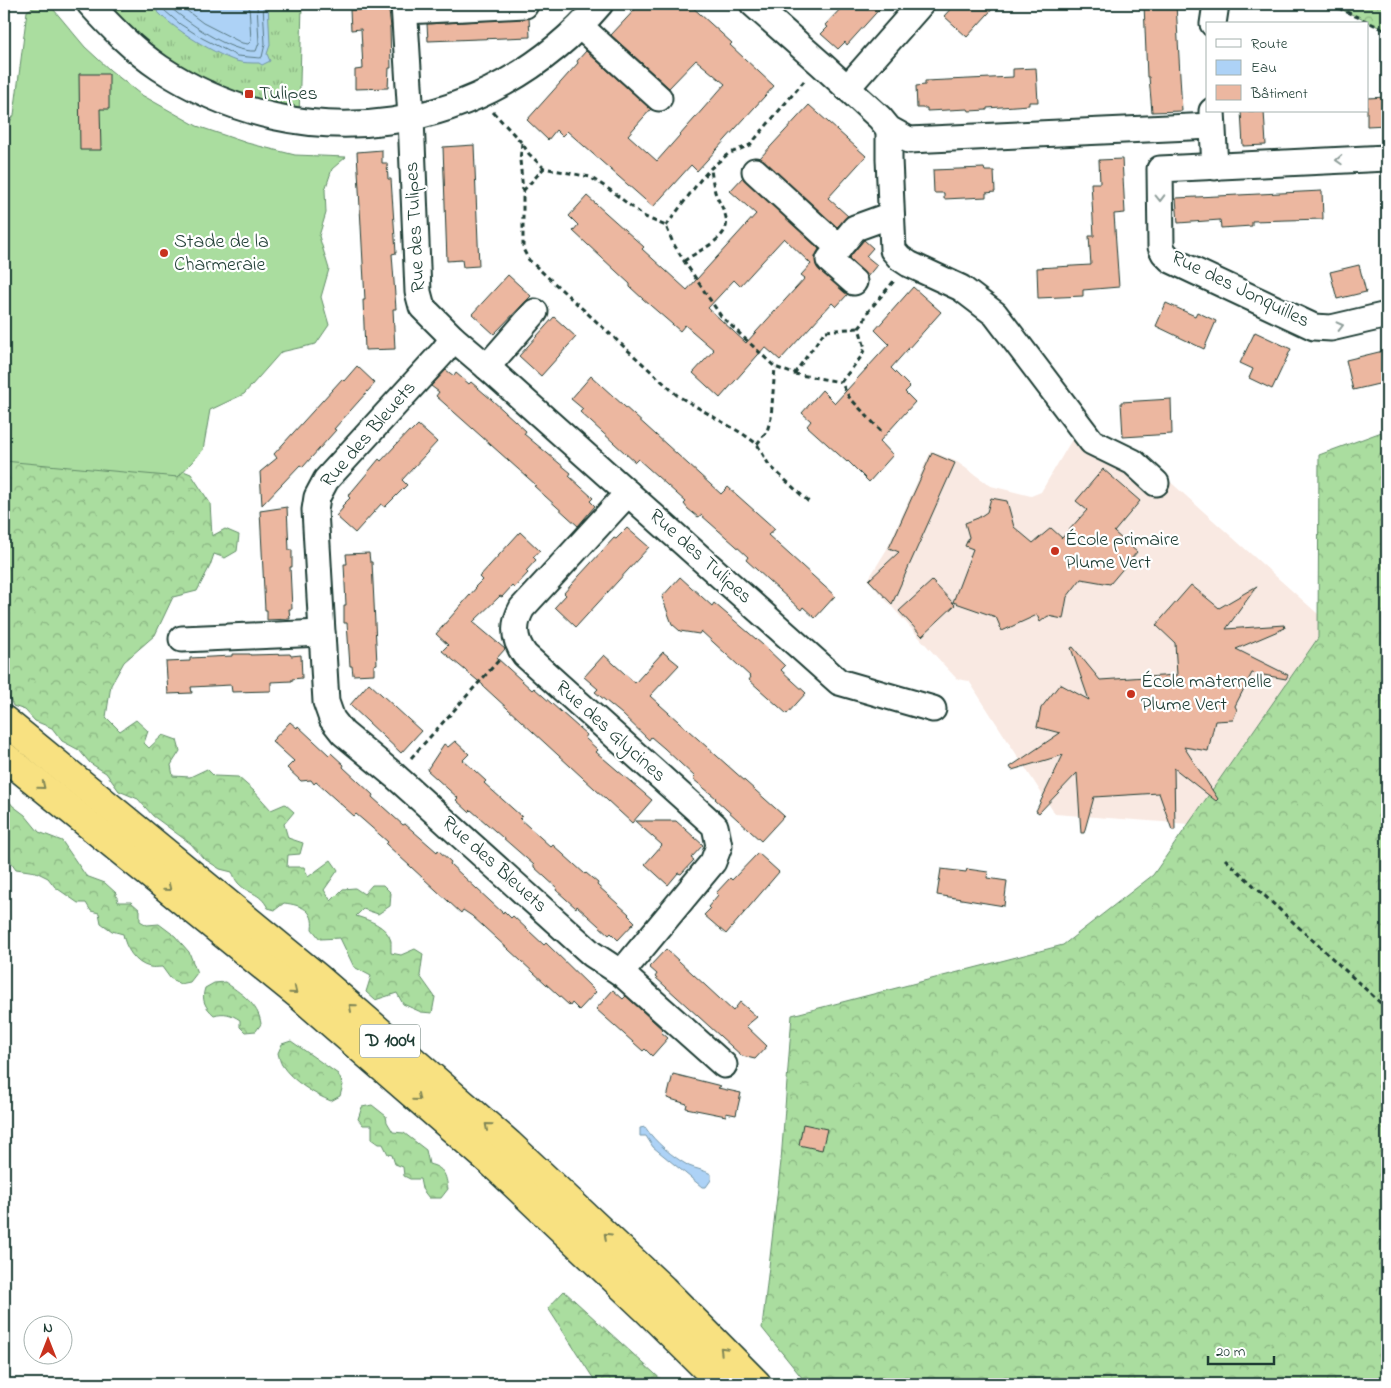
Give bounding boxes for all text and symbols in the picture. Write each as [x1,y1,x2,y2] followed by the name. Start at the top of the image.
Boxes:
[1206,22,1368,112] legend
[1251,33,1288,55] text: Route
[1251,57,1277,79] text: Eau
[259,80,318,109] place label: Tulipes
[1250,83,1308,105] text: Bâtiment
[243,88,255,100] marker: Tulipes
[1334,155,1342,166] one-way arrow
[398,161,434,293] street label: Rue des Tulipes
[1155,195,1165,203] one-way arrow
[174,228,269,280] place label: Stade de la Charmeraie
[1166,244,1314,336] street label: Rue des Jonquilles
[158,247,170,259] marker: Stade de la Charmeraie
[1336,321,1345,332] one-way arrow
[314,375,424,495] street label: Rue des Bleuets
[642,503,758,611] street label: Rue des Tulipes
[1065,526,1179,578] place label: École primaire Plume Vert
[1049,545,1061,557] marker: École primaire Plume Vert
[1141,668,1272,720] place label: École maternelle Plume Vert
[548,674,672,790] street label: Rue des Glycines
[1125,688,1137,700] marker: École maternelle Plume Vert
[36,781,45,789] one-way arrow
[435,810,553,920] street label: Rue des Bleuets
[162,883,171,891] one-way arrow
[288,986,297,994] one-way arrow
[348,1004,357,1013] one-way arrow
[360,1024,420,1058] road number: D 1004
[411,1092,420,1101] one-way arrow
[484,1122,493,1131] one-way arrow
[603,1233,612,1242] one-way arrow
[22,1316,72,1366] north arrow
[43,1318,53,1339] text: N
[1208,1333,1275,1365] scale bar
[1216,1341,1246,1363] text: 20 m
[720,1346,729,1355] one-way arrow

